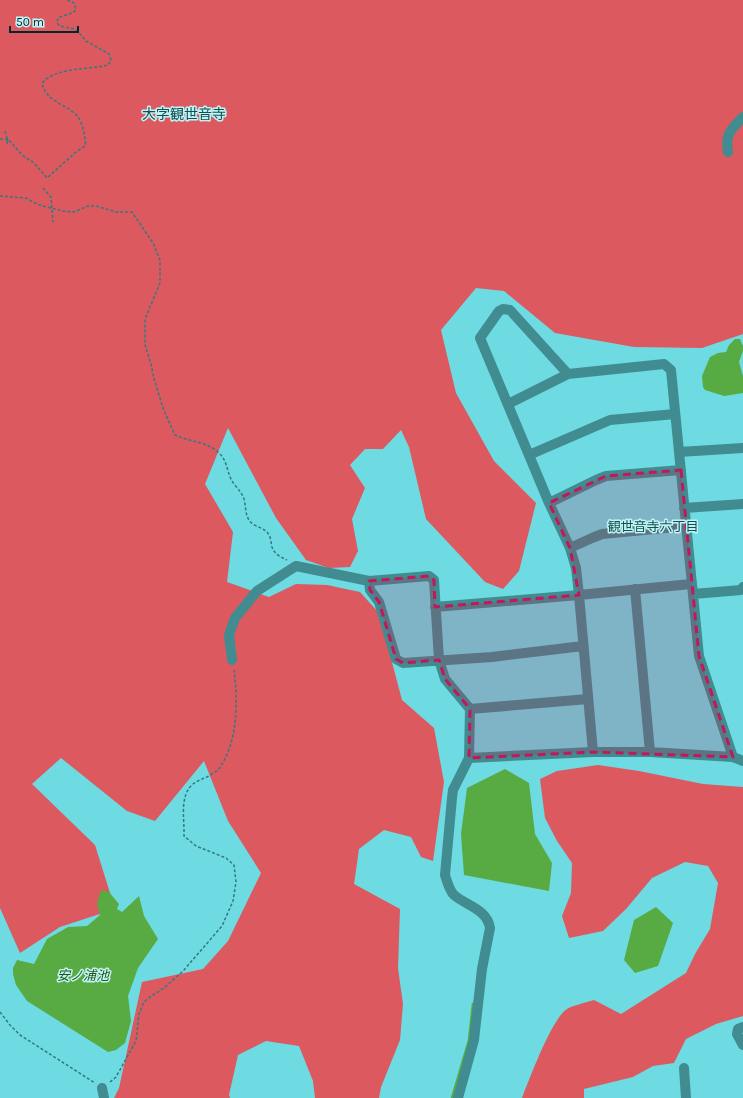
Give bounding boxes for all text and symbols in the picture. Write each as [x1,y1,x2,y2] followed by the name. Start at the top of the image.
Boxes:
[10,8,78,34] scale bar
[16,15,44,29] text: 50 m
[142,106,226,123] district label: 大字観世音寺
[607,519,699,534] district label: 観世音寺六丁目
[57,968,111,983] water label: 安ノ浦池

